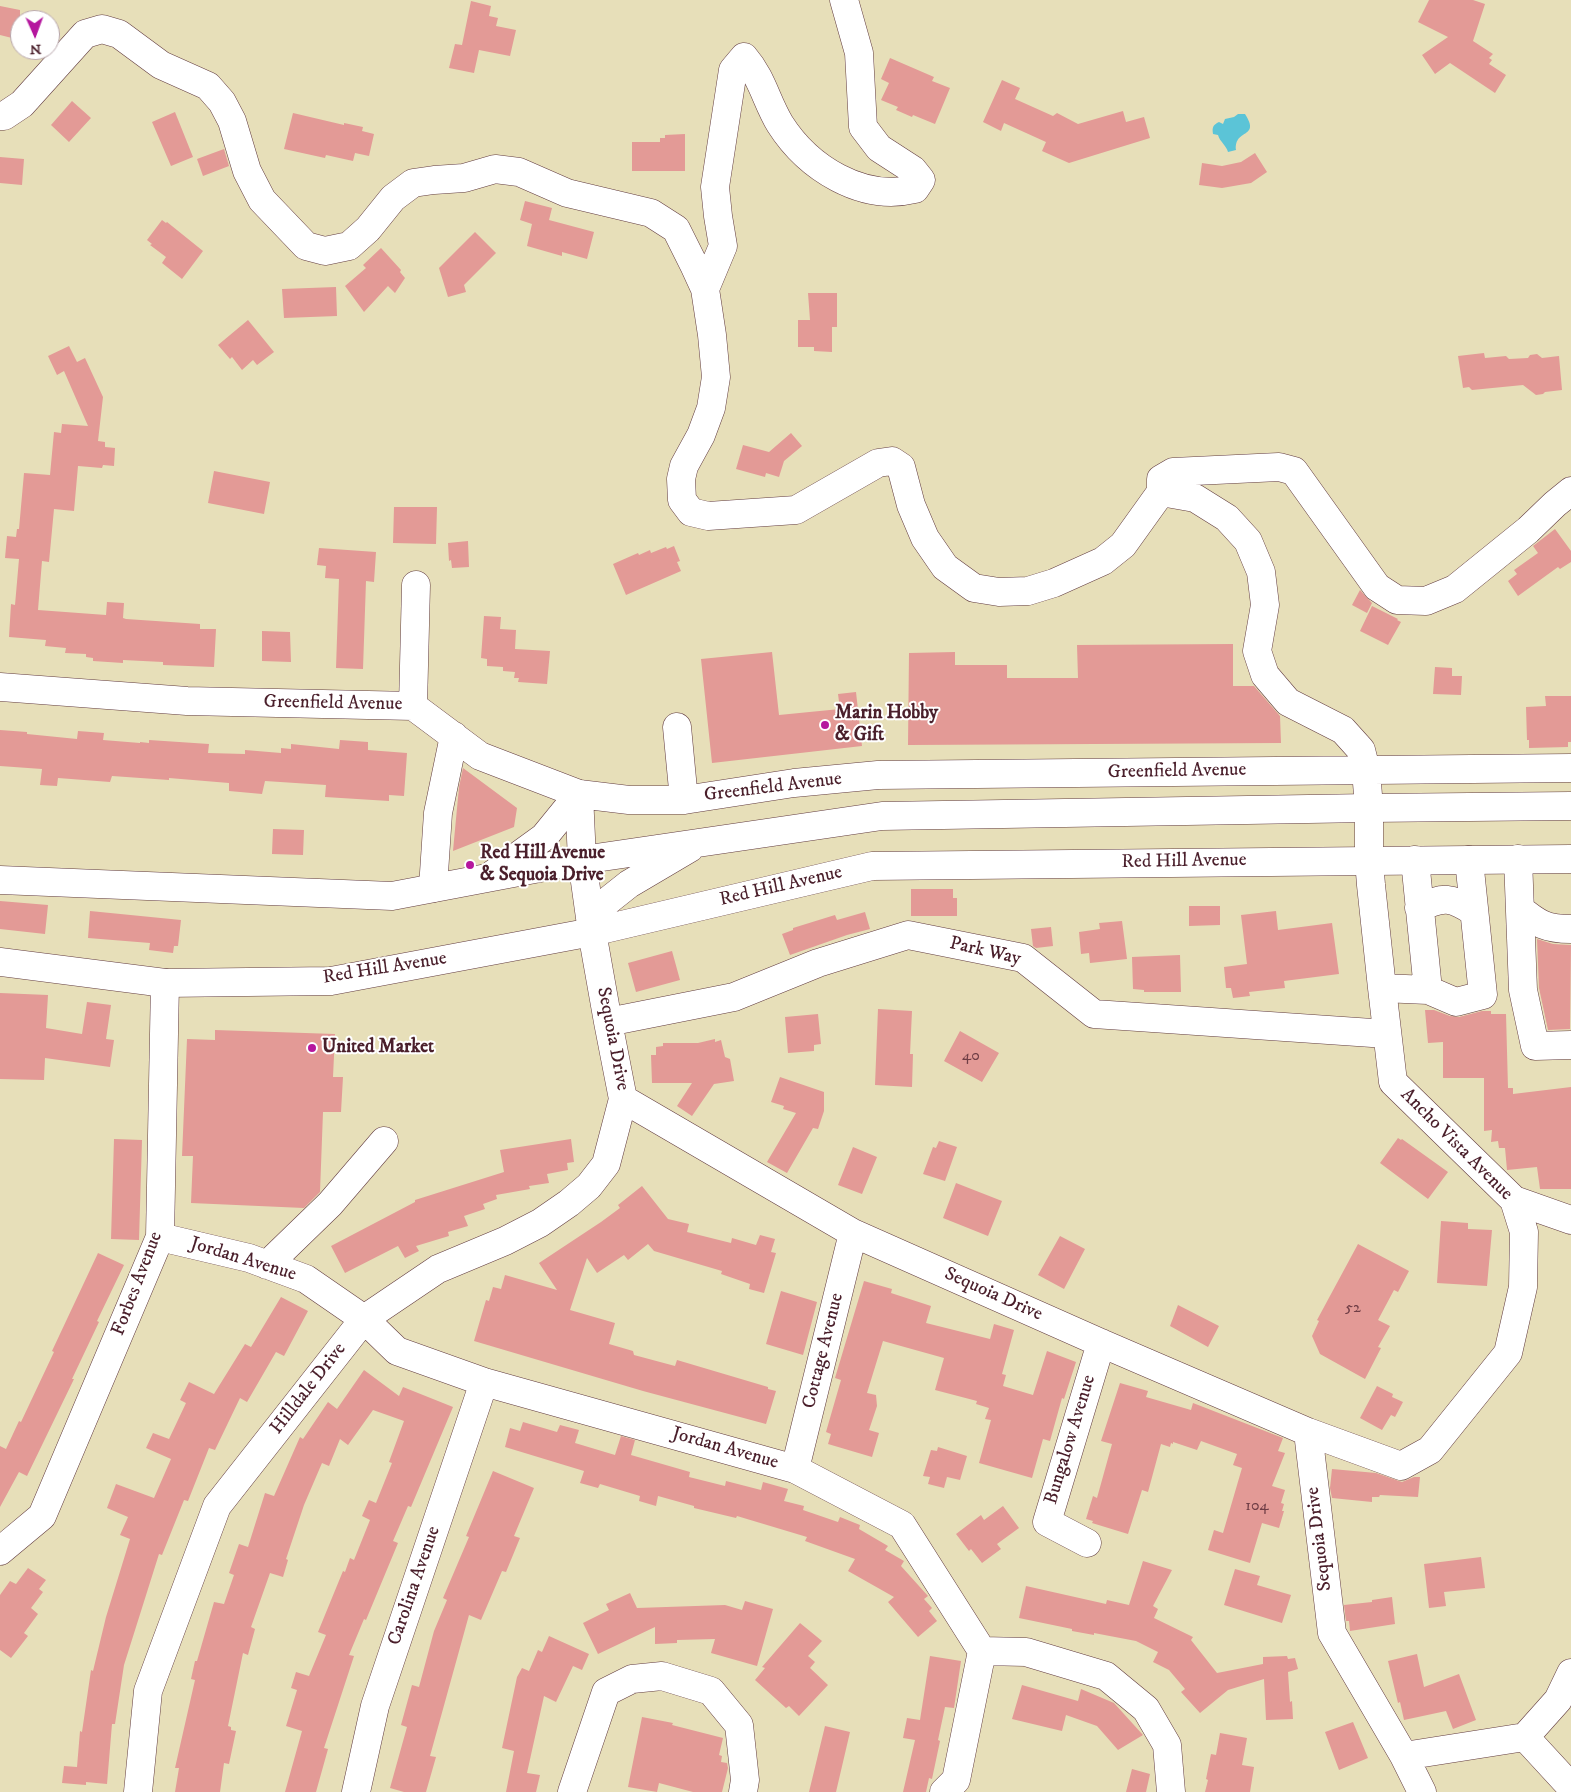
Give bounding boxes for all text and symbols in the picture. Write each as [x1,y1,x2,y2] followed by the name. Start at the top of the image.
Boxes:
[10,10,60,60] north arrow
[29,40,42,58] text: N
[263,691,403,717] street label: Greenfield Avenue
[835,703,938,747] place label: Marin Hobby & Gift
[819,719,831,731] marker: Marin Hobby & Gift
[1107,759,1247,785] street label: Greenfield Avenue
[703,768,843,808] street label: Greenfield Avenue
[480,843,605,887] place label: Red Hill Avenue & Sequoia Drive
[1121,850,1247,874] street label: Red Hill Avenue
[464,859,476,871] marker: Red Hill Avenue & Sequoia Drive
[717,862,845,912] street label: Red Hill Avenue
[947,933,1023,971] street label: Park Way
[321,948,449,990] street label: Red Hill Avenue
[591,985,633,1093] street label: Sequoia Drive
[322,1037,434,1059] place label: United Market
[306,1042,318,1054] marker: United Market
[962,1047,980,1067] house number: 40
[1395,1084,1517,1206] street label: Ancho Vista Avenue
[108,1229,168,1339] street label: Forbes Avenue
[187,1233,299,1287] street label: Jordan Avenue
[940,1263,1046,1327] street label: Sequoia Drive
[799,1291,849,1411] street label: Cottage Avenue
[1345,1299,1361,1319] house number: 52
[266,1339,352,1439] street label: Hilldale Drive
[1040,1372,1102,1508] street label: Bungalow Avenue
[669,1423,781,1475] street label: Jordan Avenue
[1302,1486,1338,1592] street label: Sequoia Drive
[1245,1497,1269,1517] house number: 104
[384,1523,446,1649] street label: Carolina Avenue

